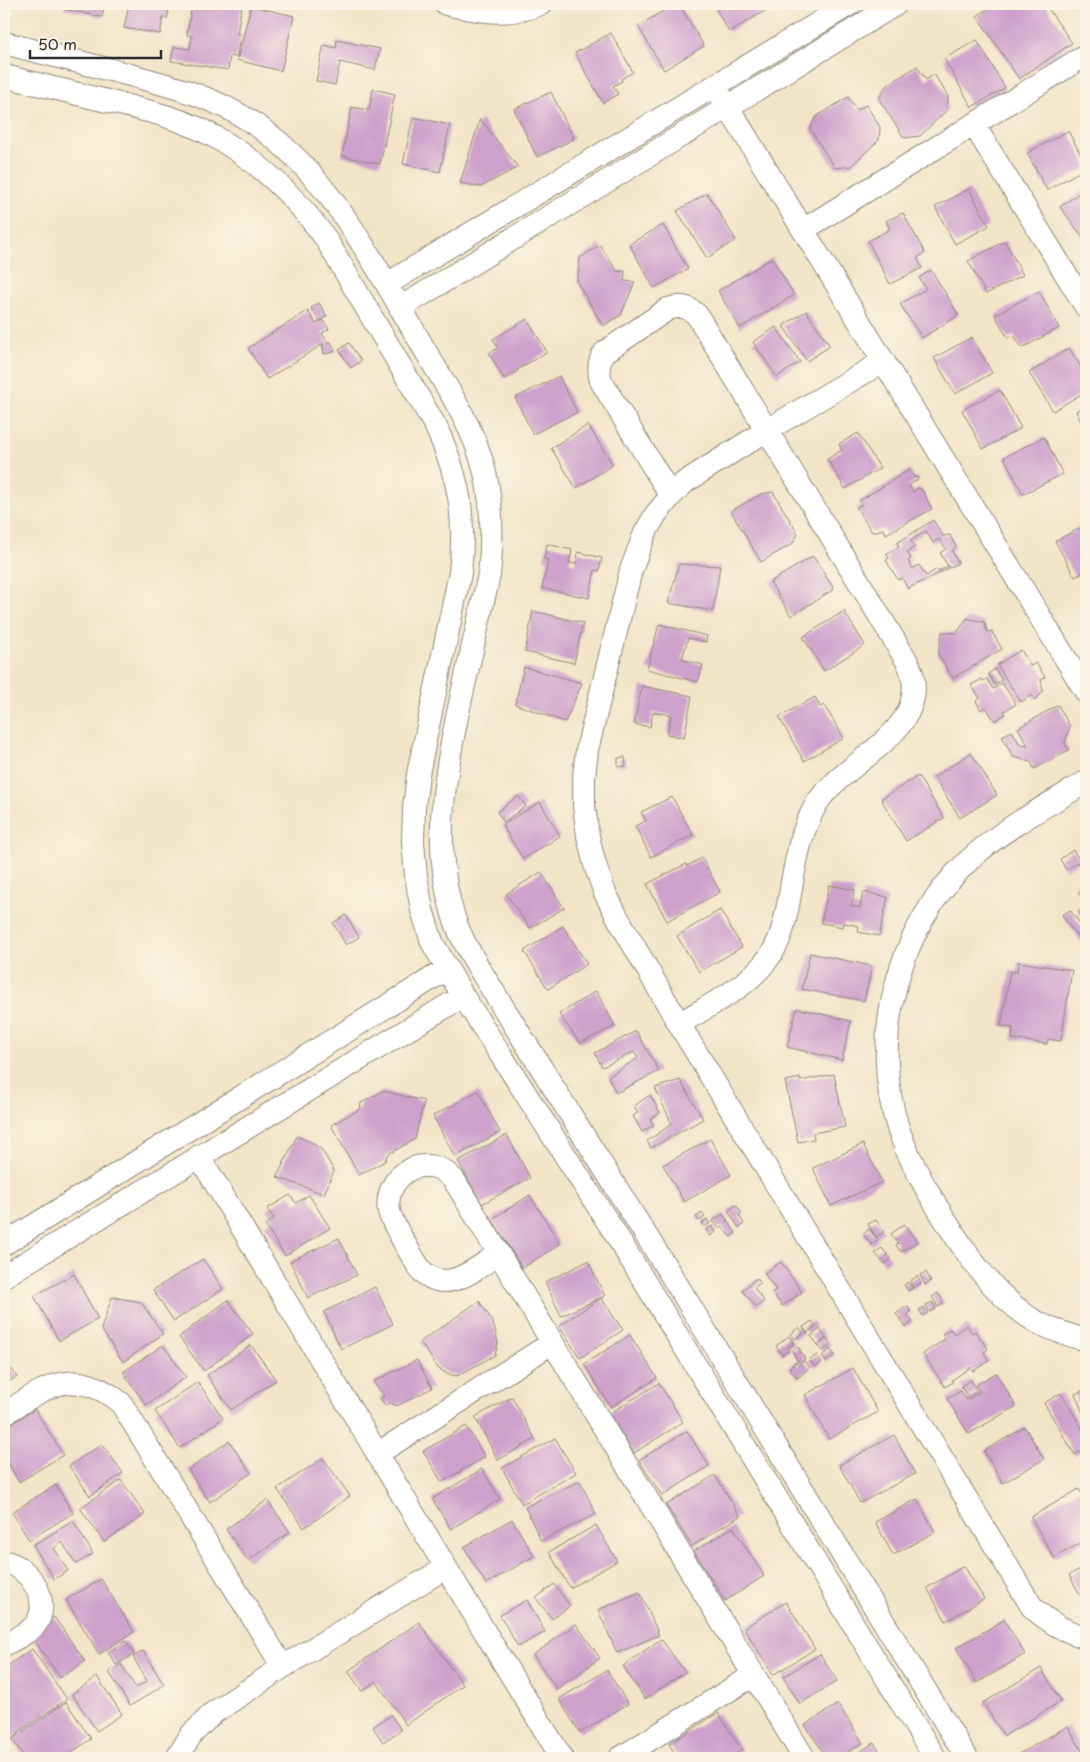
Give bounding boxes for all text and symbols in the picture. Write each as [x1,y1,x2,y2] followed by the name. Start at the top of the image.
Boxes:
[30,28,161,60] scale bar
[38,32,77,55] text: 50 m

